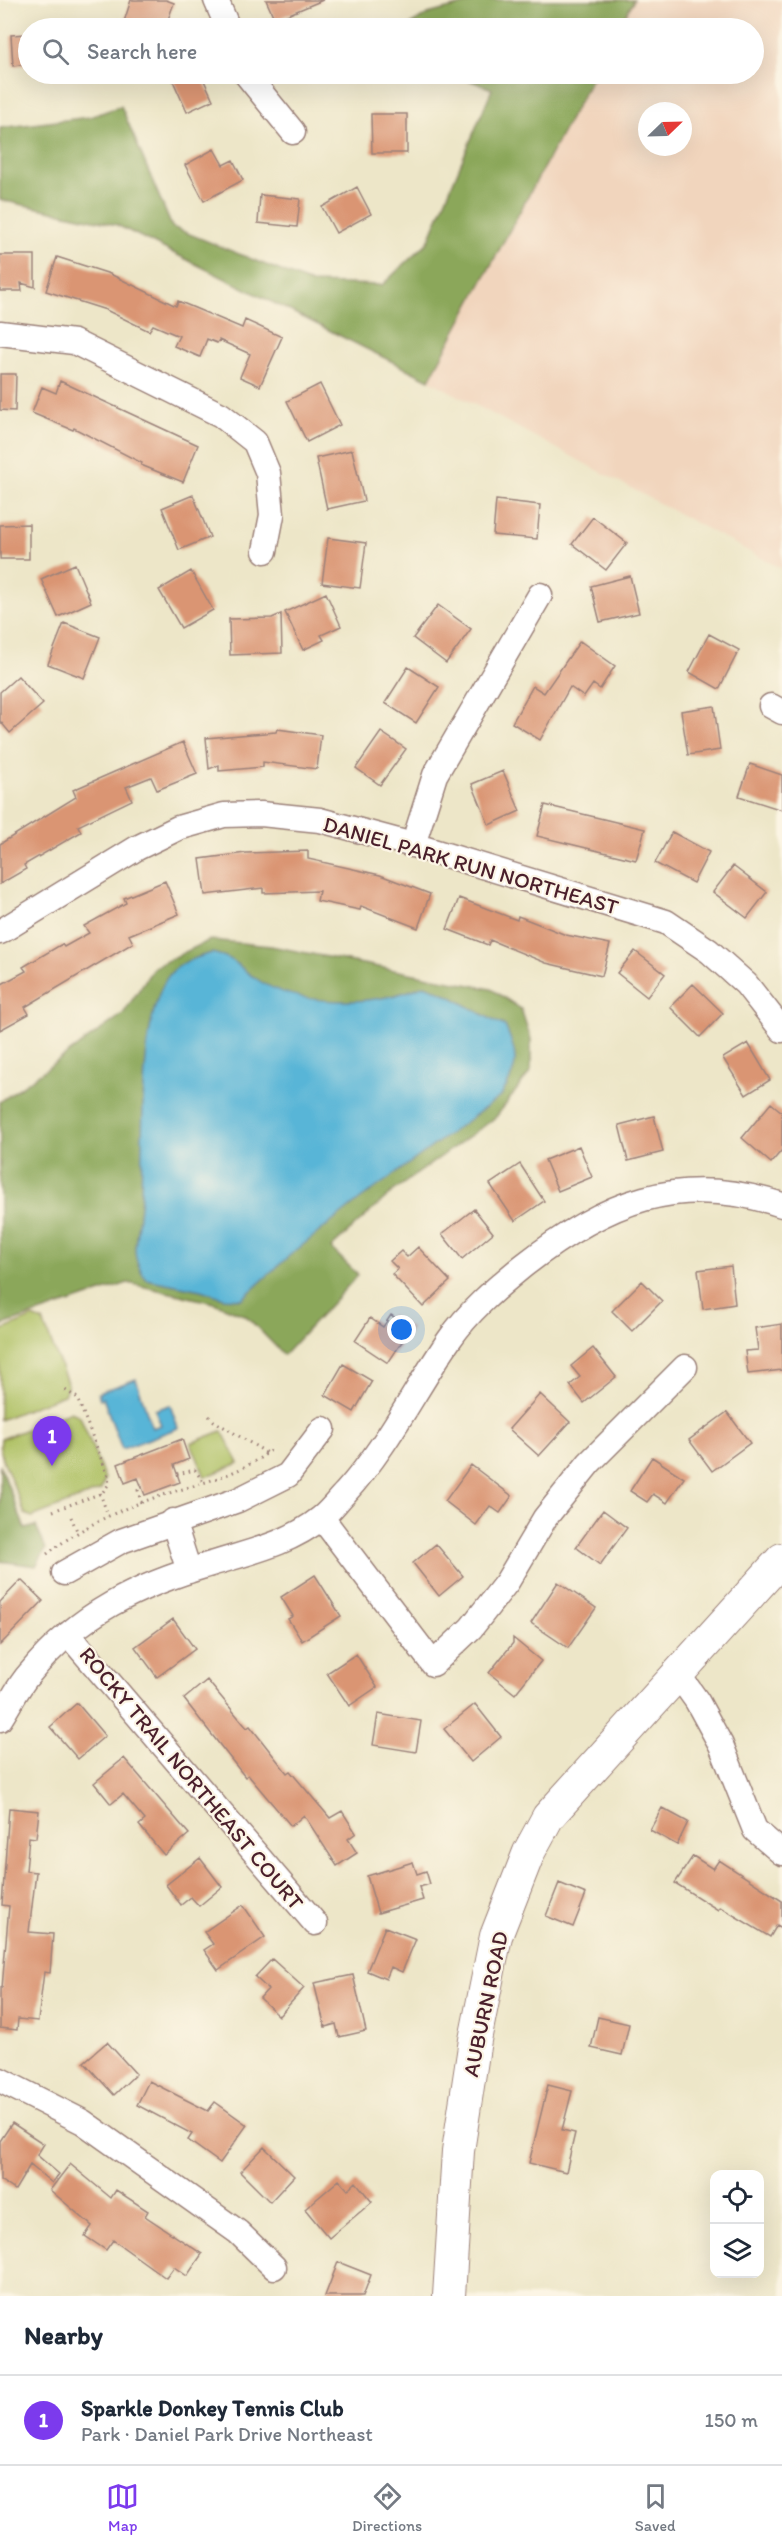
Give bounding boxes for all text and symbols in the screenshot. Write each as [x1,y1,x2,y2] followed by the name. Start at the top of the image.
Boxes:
[18,18,764,84] search box
[39,35,72,68] icon: search
[87,38,197,65] text: Search here
[638,102,692,156] north arrow
[320,810,622,921] street label: DANIEL PARK RUN NORTHEAST
[387,1315,416,1344] your location
[32,1416,72,1466] pin: 1
[74,1641,310,1916] street label: ROCKY TRAIL NORTHEAST COURT
[457,1929,514,2079] street label: AUBURN ROAD
[710,2170,764,2278] map controls
[710,2170,764,2224] button: locate
[710,2224,764,2278] button: layers
[24,2319,103,2351] text: Nearby
[81,2395,344,2422] text: Sparkle Donkey Tennis Club
[39,2408,48,2432] text: 1
[705,2408,758,2432] text: 150 m
[81,2422,373,2446] text: Park · Daniel Park Drive Northeast
[106,2480,139,2535] tab: Map
[352,2480,422,2535] tab: Directions
[635,2480,676,2535] tab: Saved

